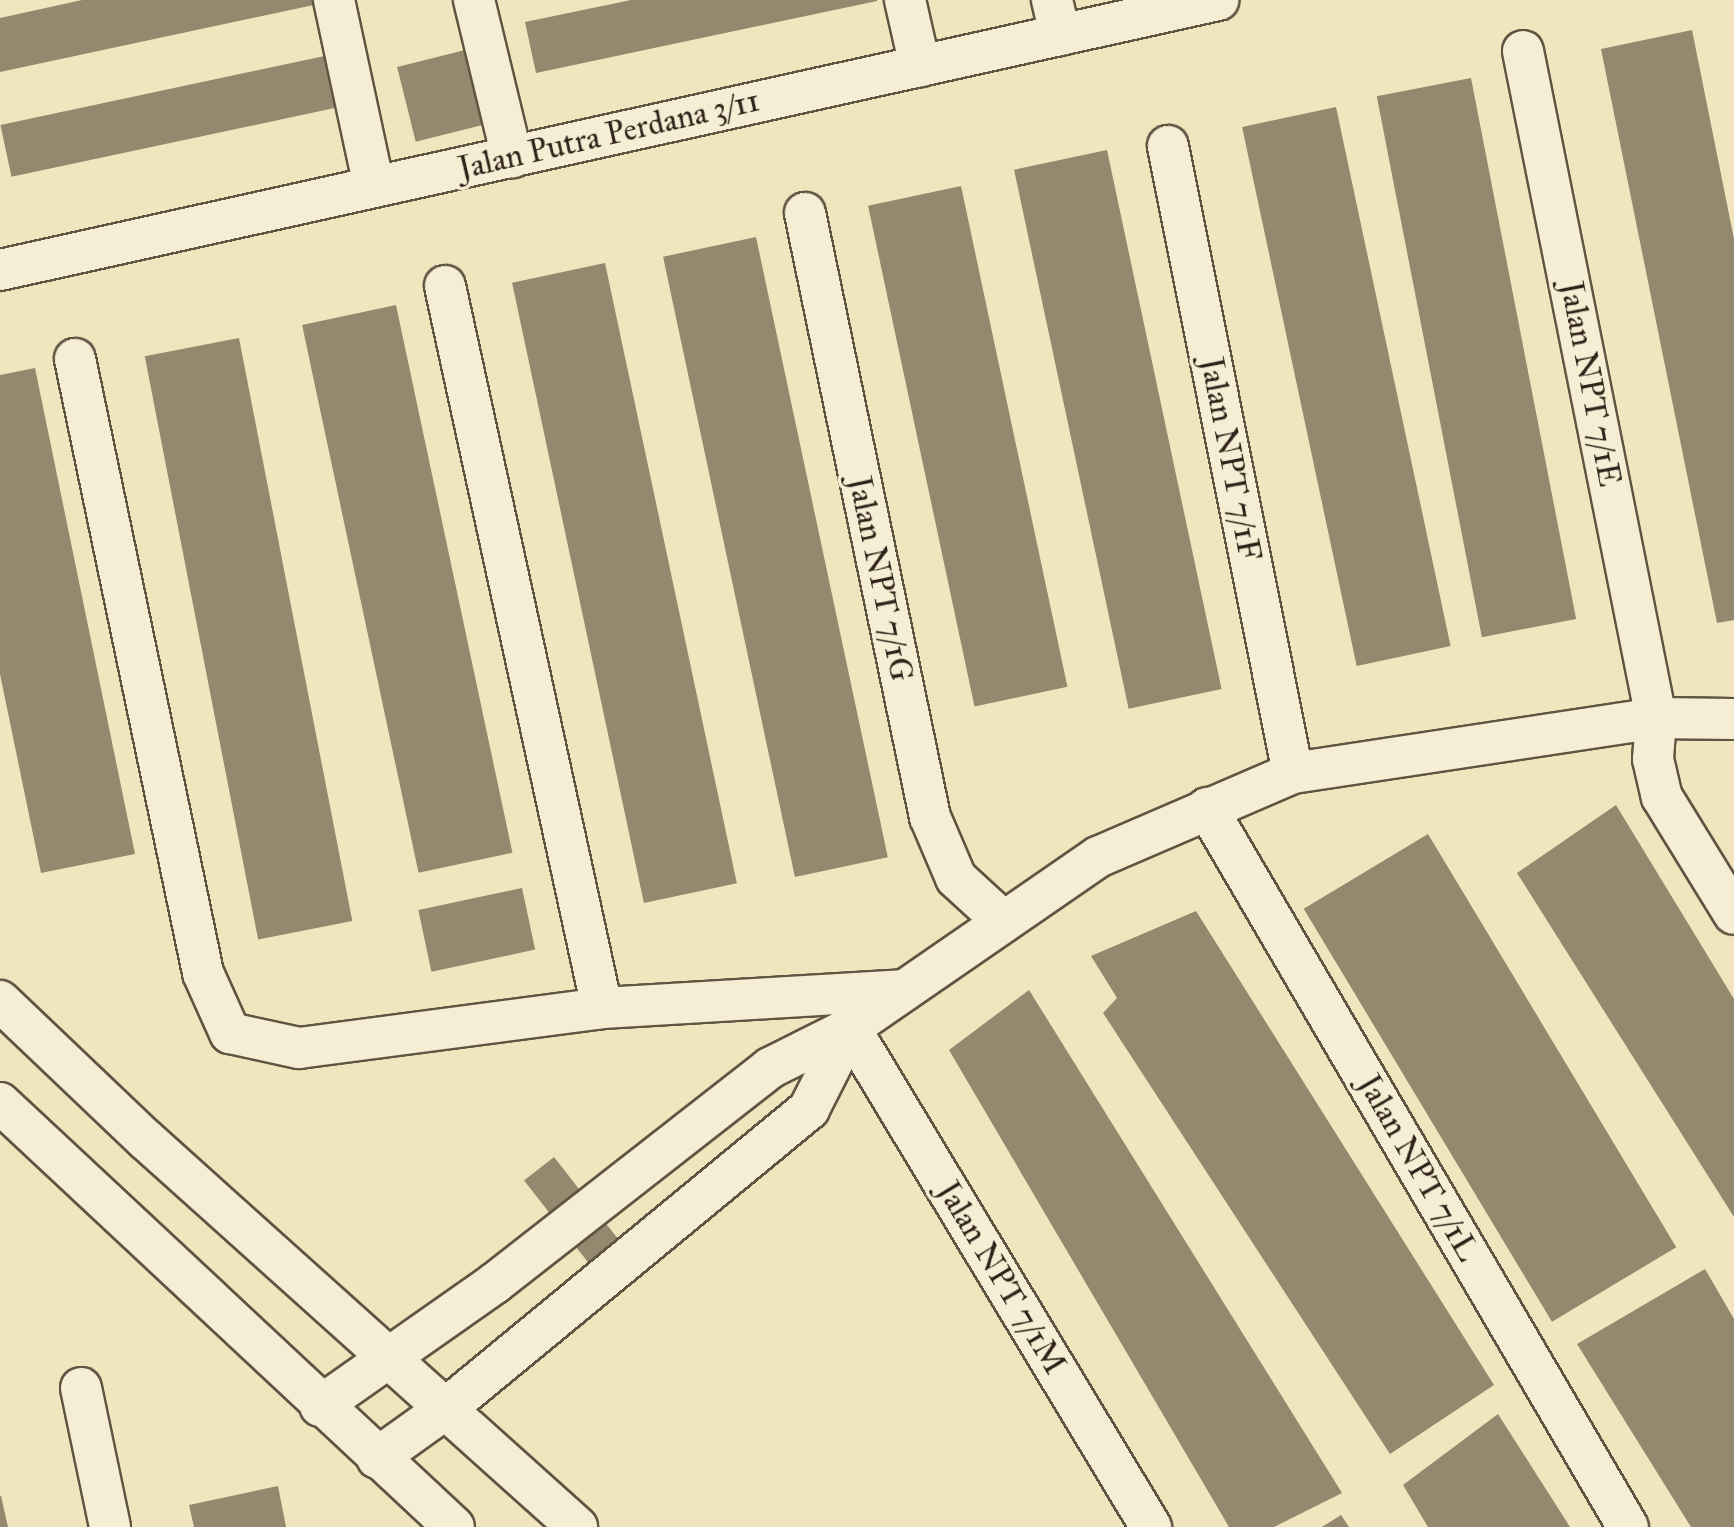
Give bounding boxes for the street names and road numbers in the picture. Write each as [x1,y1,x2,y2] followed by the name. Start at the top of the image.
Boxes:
[455,82,763,188] street label: Jalan Putra Perdana 3/11
[1551,278,1629,490] street label: Jalan NPT 7/1E
[1192,354,1268,564] street label: Jalan NPT 7/1F
[840,473,920,685] street label: Jalan NPT 7/1G
[1349,1068,1487,1268] street label: Jalan NPT 7/1L
[928,1175,1074,1381] street label: Jalan NPT 7/1M

